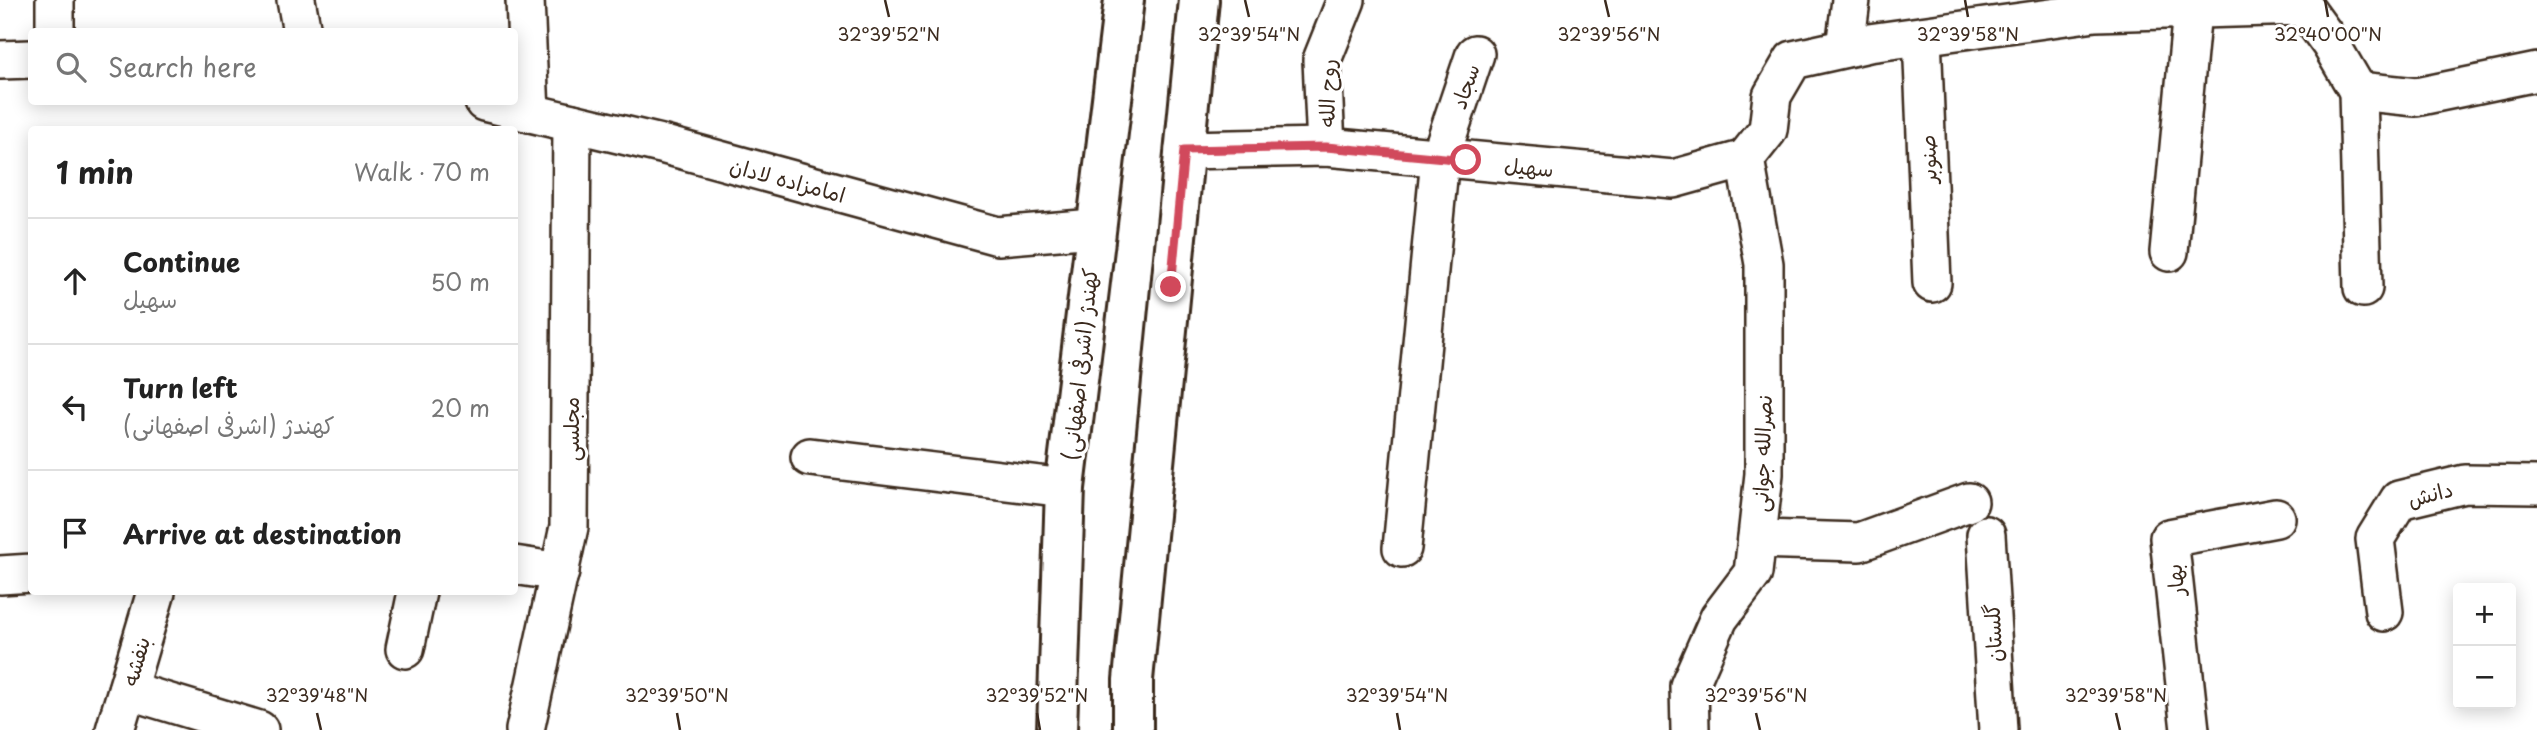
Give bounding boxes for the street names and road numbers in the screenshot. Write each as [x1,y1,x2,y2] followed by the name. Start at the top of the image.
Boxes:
[1309,59,1343,127] street label: روح الله
[1441,59,1487,113] street label: سجاد
[1910,134,1944,186] street label: صنوبر
[727,148,849,210] street label: امامزاده لادان
[1503,148,1555,184] street label: سهیل
[1053,266,1105,462] street label: کهندژ (اشرفی اصفهانی)
[1743,393,1779,513] street label: نصرالله جوانی
[554,397,586,461] street label: مجلسی
[2404,472,2456,514] street label: دانش
[2156,562,2192,600] street label: بهار
[1974,603,2010,663] street label: گلستان
[113,633,157,689] street label: بنفشه

